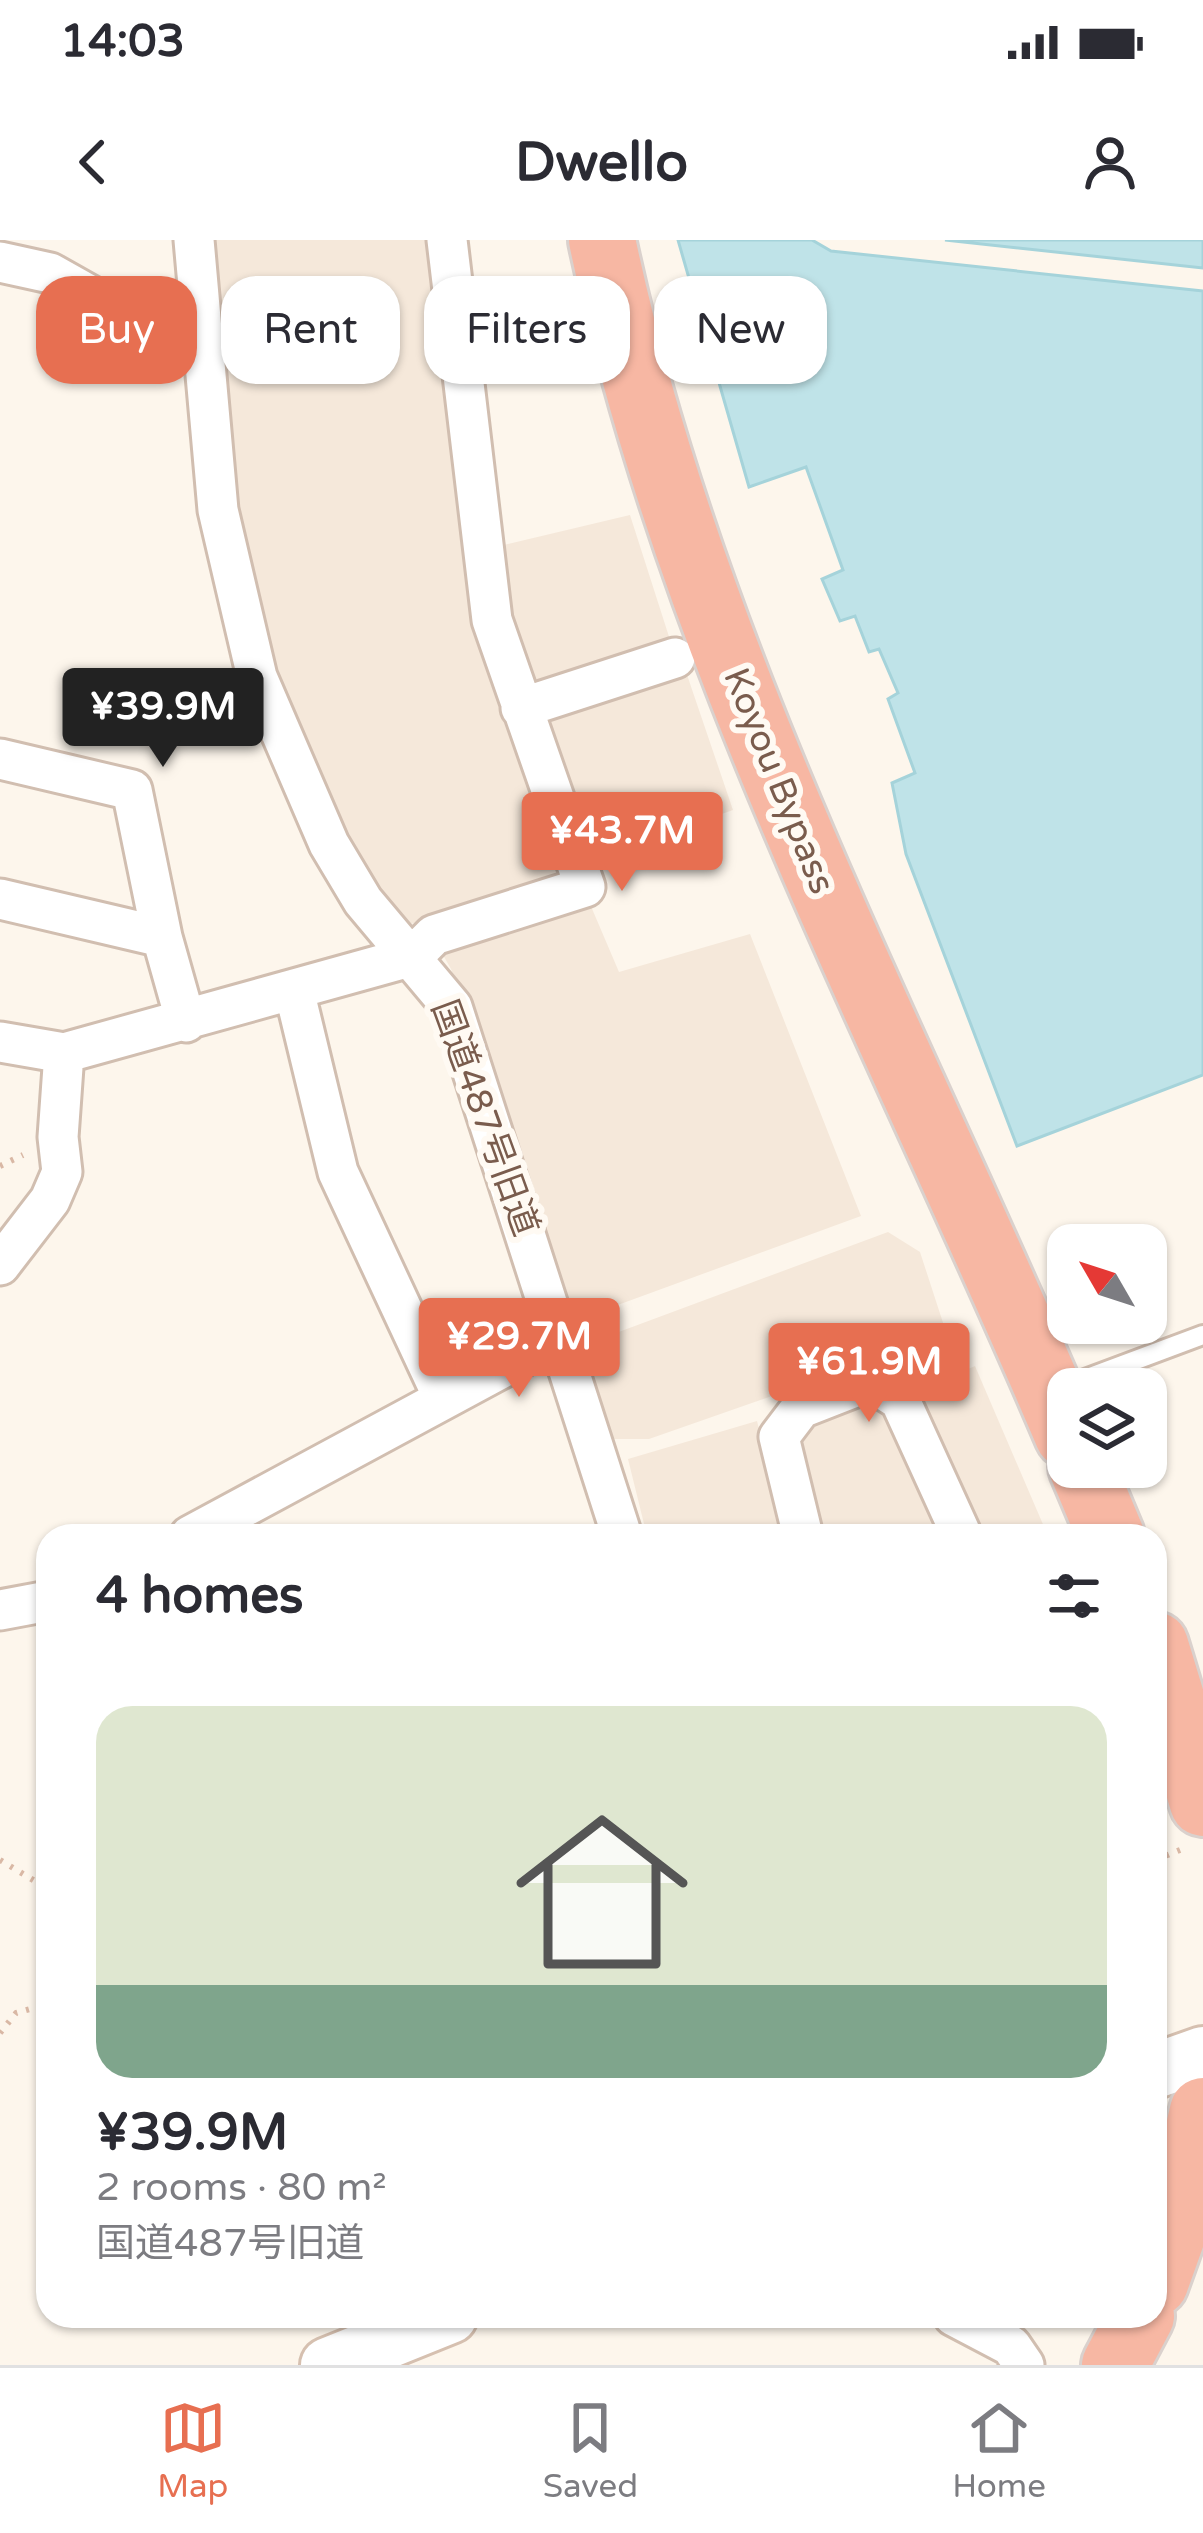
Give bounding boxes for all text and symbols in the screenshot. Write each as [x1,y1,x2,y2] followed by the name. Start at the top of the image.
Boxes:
[60,15,185,69] text: 14:03
[60,129,126,195] icon: back
[1077,129,1143,195] icon: person
[515,130,688,195] text: Dwello
[36,276,197,384] chip: Buy
[221,276,400,384] chip: Rent
[424,276,630,384] chip: Filters
[654,276,827,384] chip: New
[714,662,844,900] street label: Koyou Bypass
[65,668,261,770] pin: ¥39.9M
[90,683,236,730] text: ¥39.9M
[524,792,720,894] pin: ¥43.7M
[549,807,695,854] text: ¥43.7M
[422,994,548,1242] street label: 国道487号旧道
[1047,1224,1167,1344] north arrow
[1047,1224,1167,1488] map controls
[421,1298,617,1400] pin: ¥29.7M
[446,1313,592,1360] text: ¥29.7M
[771,1323,967,1425] pin: ¥61.9M
[796,1338,942,1385] text: ¥61.9M
[1047,1368,1167,1488] button: layers
[1041,1563,1107,1629] icon: filters
[96,1565,304,1627] text: 4 homes
[494,1784,710,2000] icon: home
[96,2102,288,2164] text: ¥39.9M
[96,2164,387,2211] text: 2 rooms · 80 m²
[96,2220,364,2267] text: 国道487号旧道
[157,2395,228,2506] tab: Map
[543,2395,638,2506] tab: Saved
[952,2395,1046,2506] tab: Home

